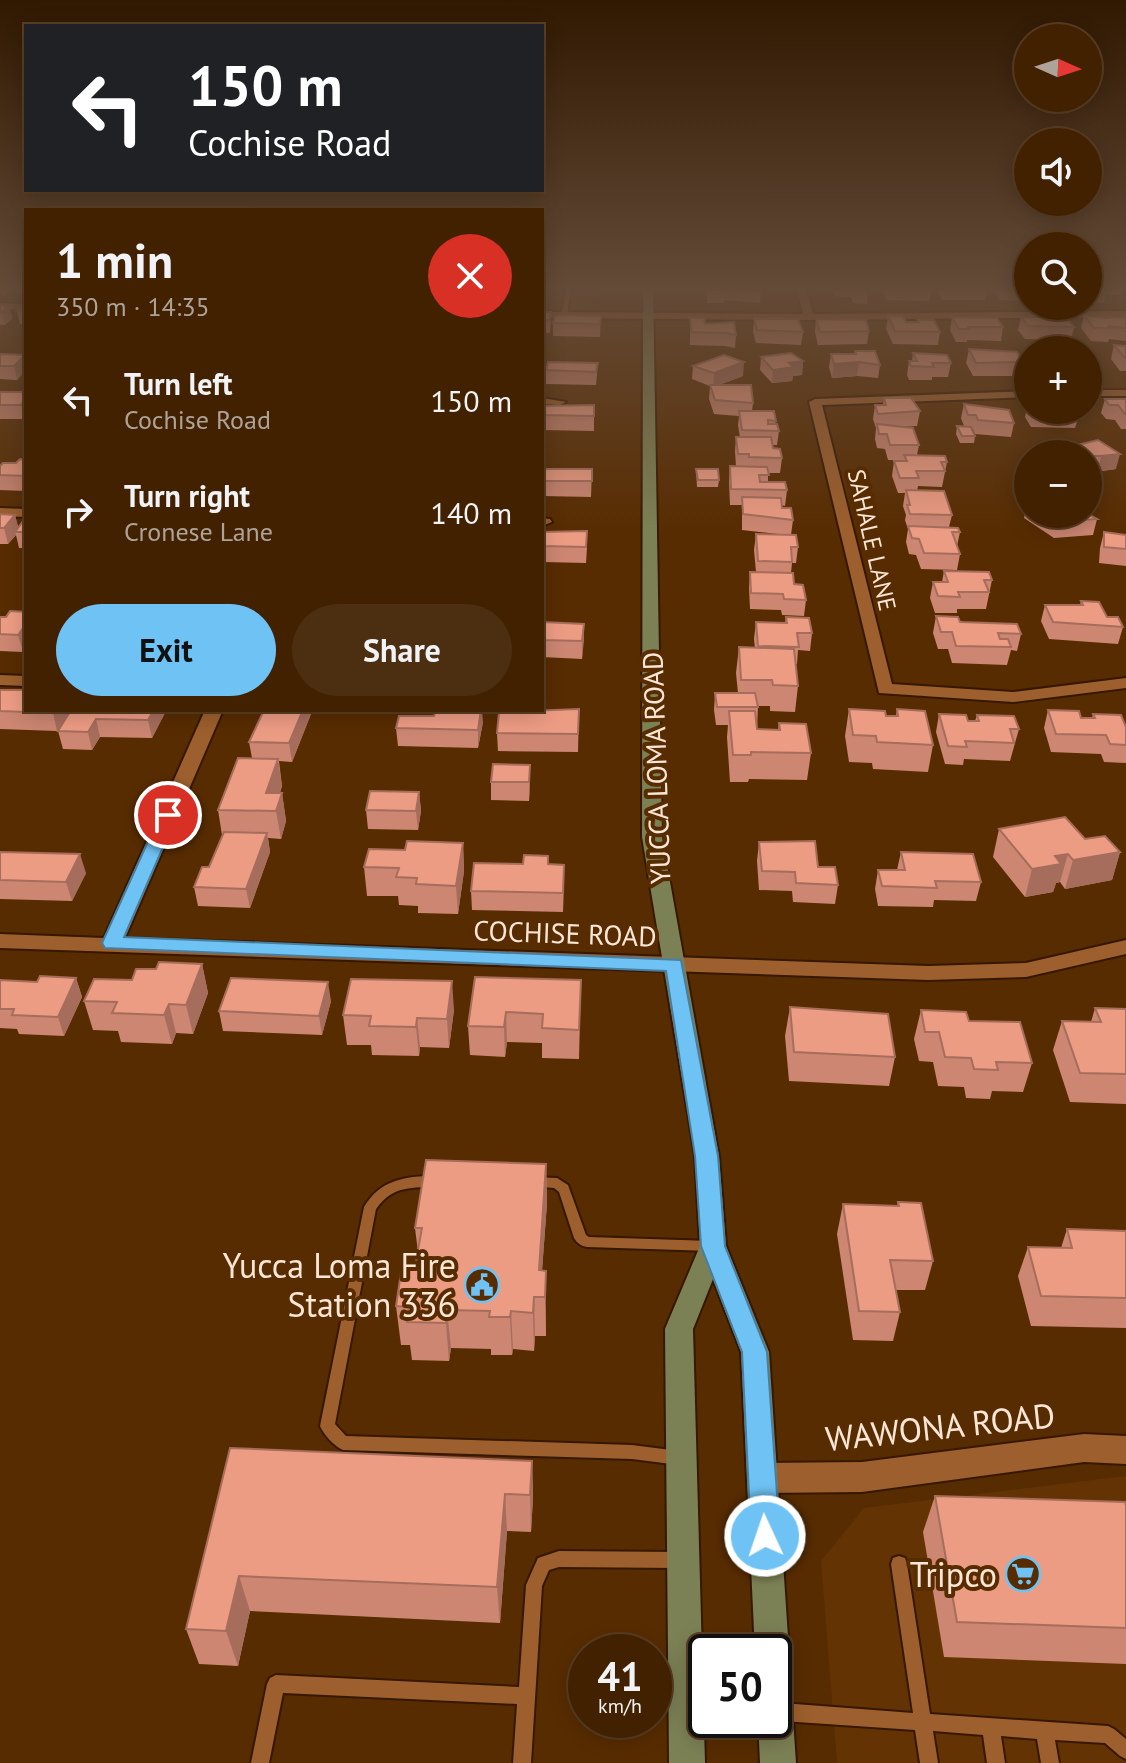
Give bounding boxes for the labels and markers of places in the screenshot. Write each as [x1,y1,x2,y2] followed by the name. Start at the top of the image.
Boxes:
[134,781,202,849] pin
[222,1243,456,1326] place label: Yucca Loma Fire Station 336
[463,1266,501,1304] public building icon: Yucca Loma Fire Station 336
[910,1552,997,1596] place label: Tripco
[1004,1555,1042,1593] supermarket icon: Tripco

